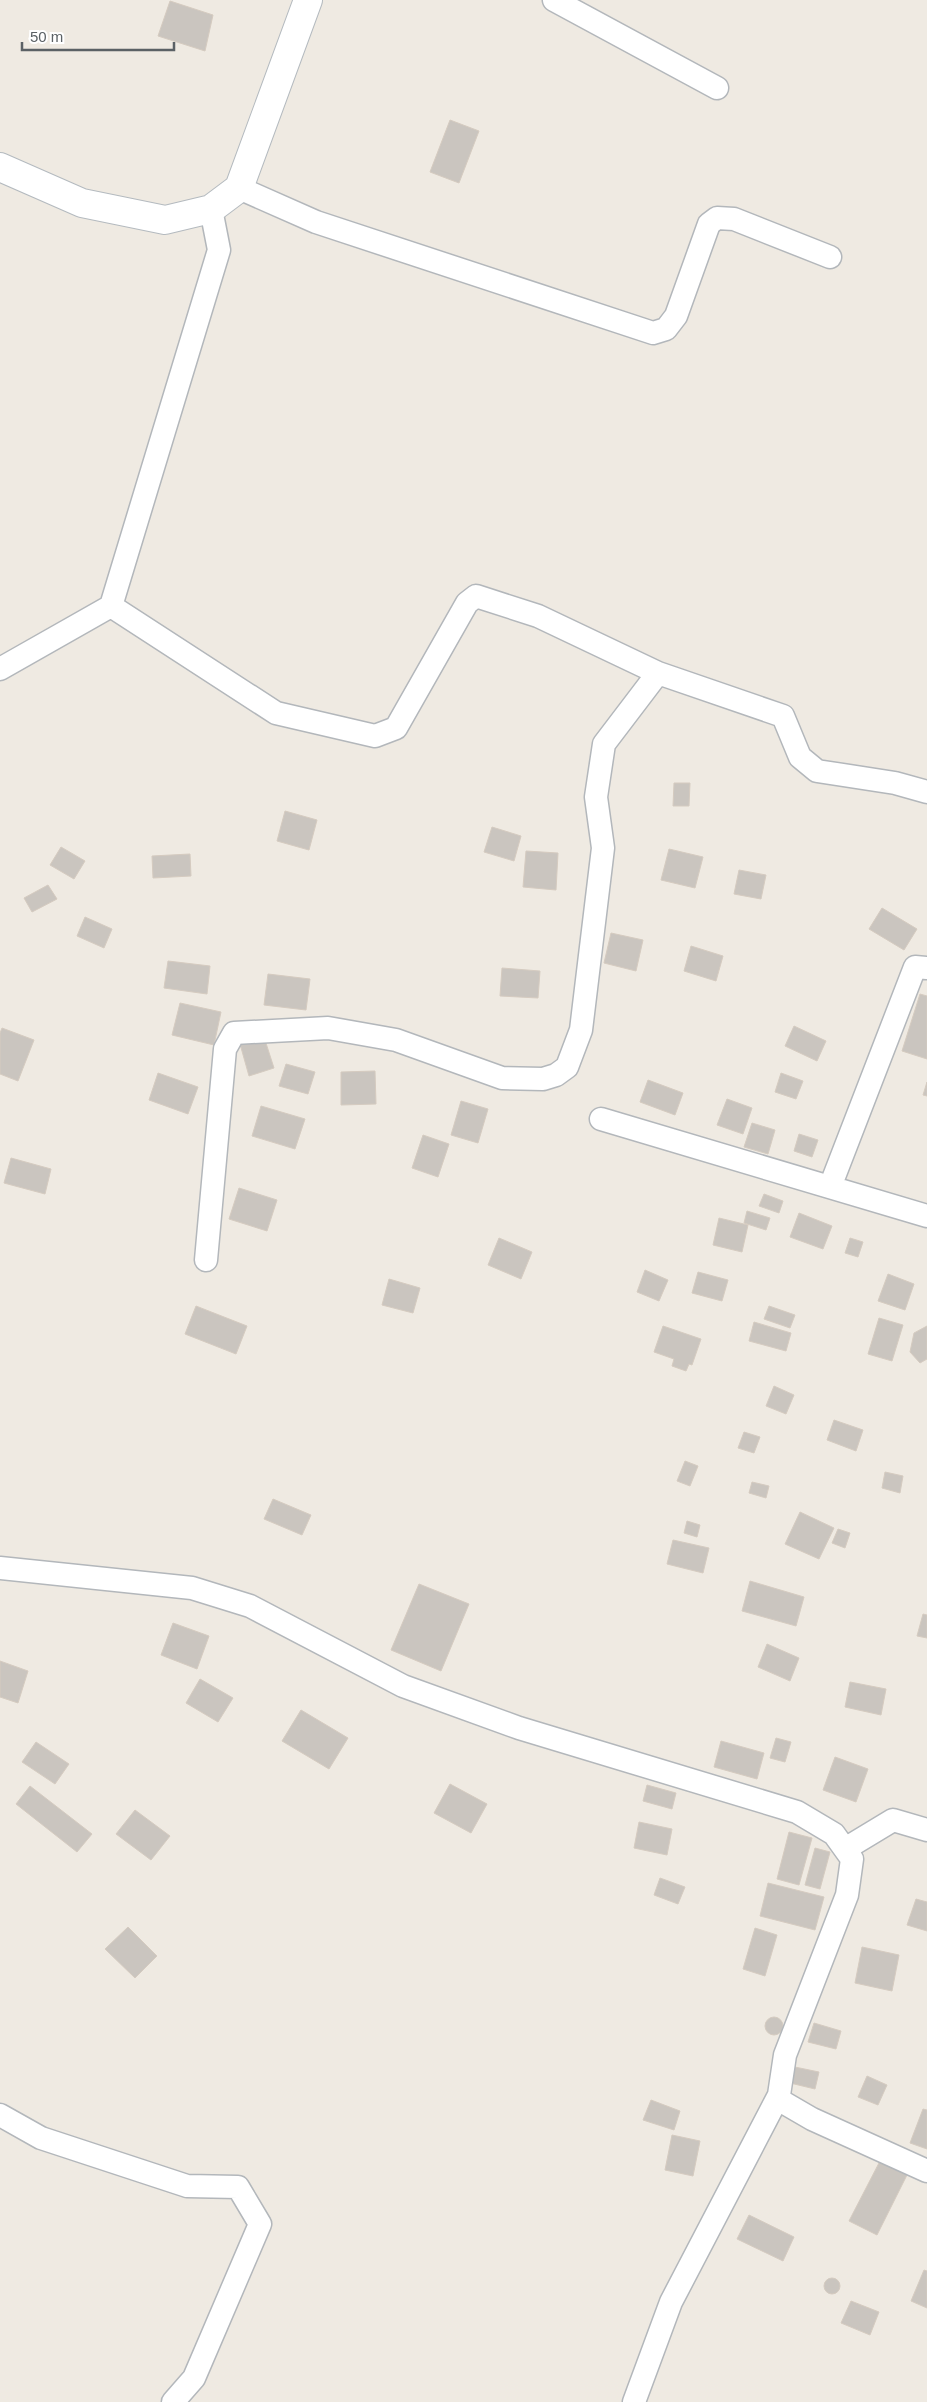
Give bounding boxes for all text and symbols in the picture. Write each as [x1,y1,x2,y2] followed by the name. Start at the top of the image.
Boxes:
[22,20,175,52] scale bar
[30,28,63,45] text: 50 m

